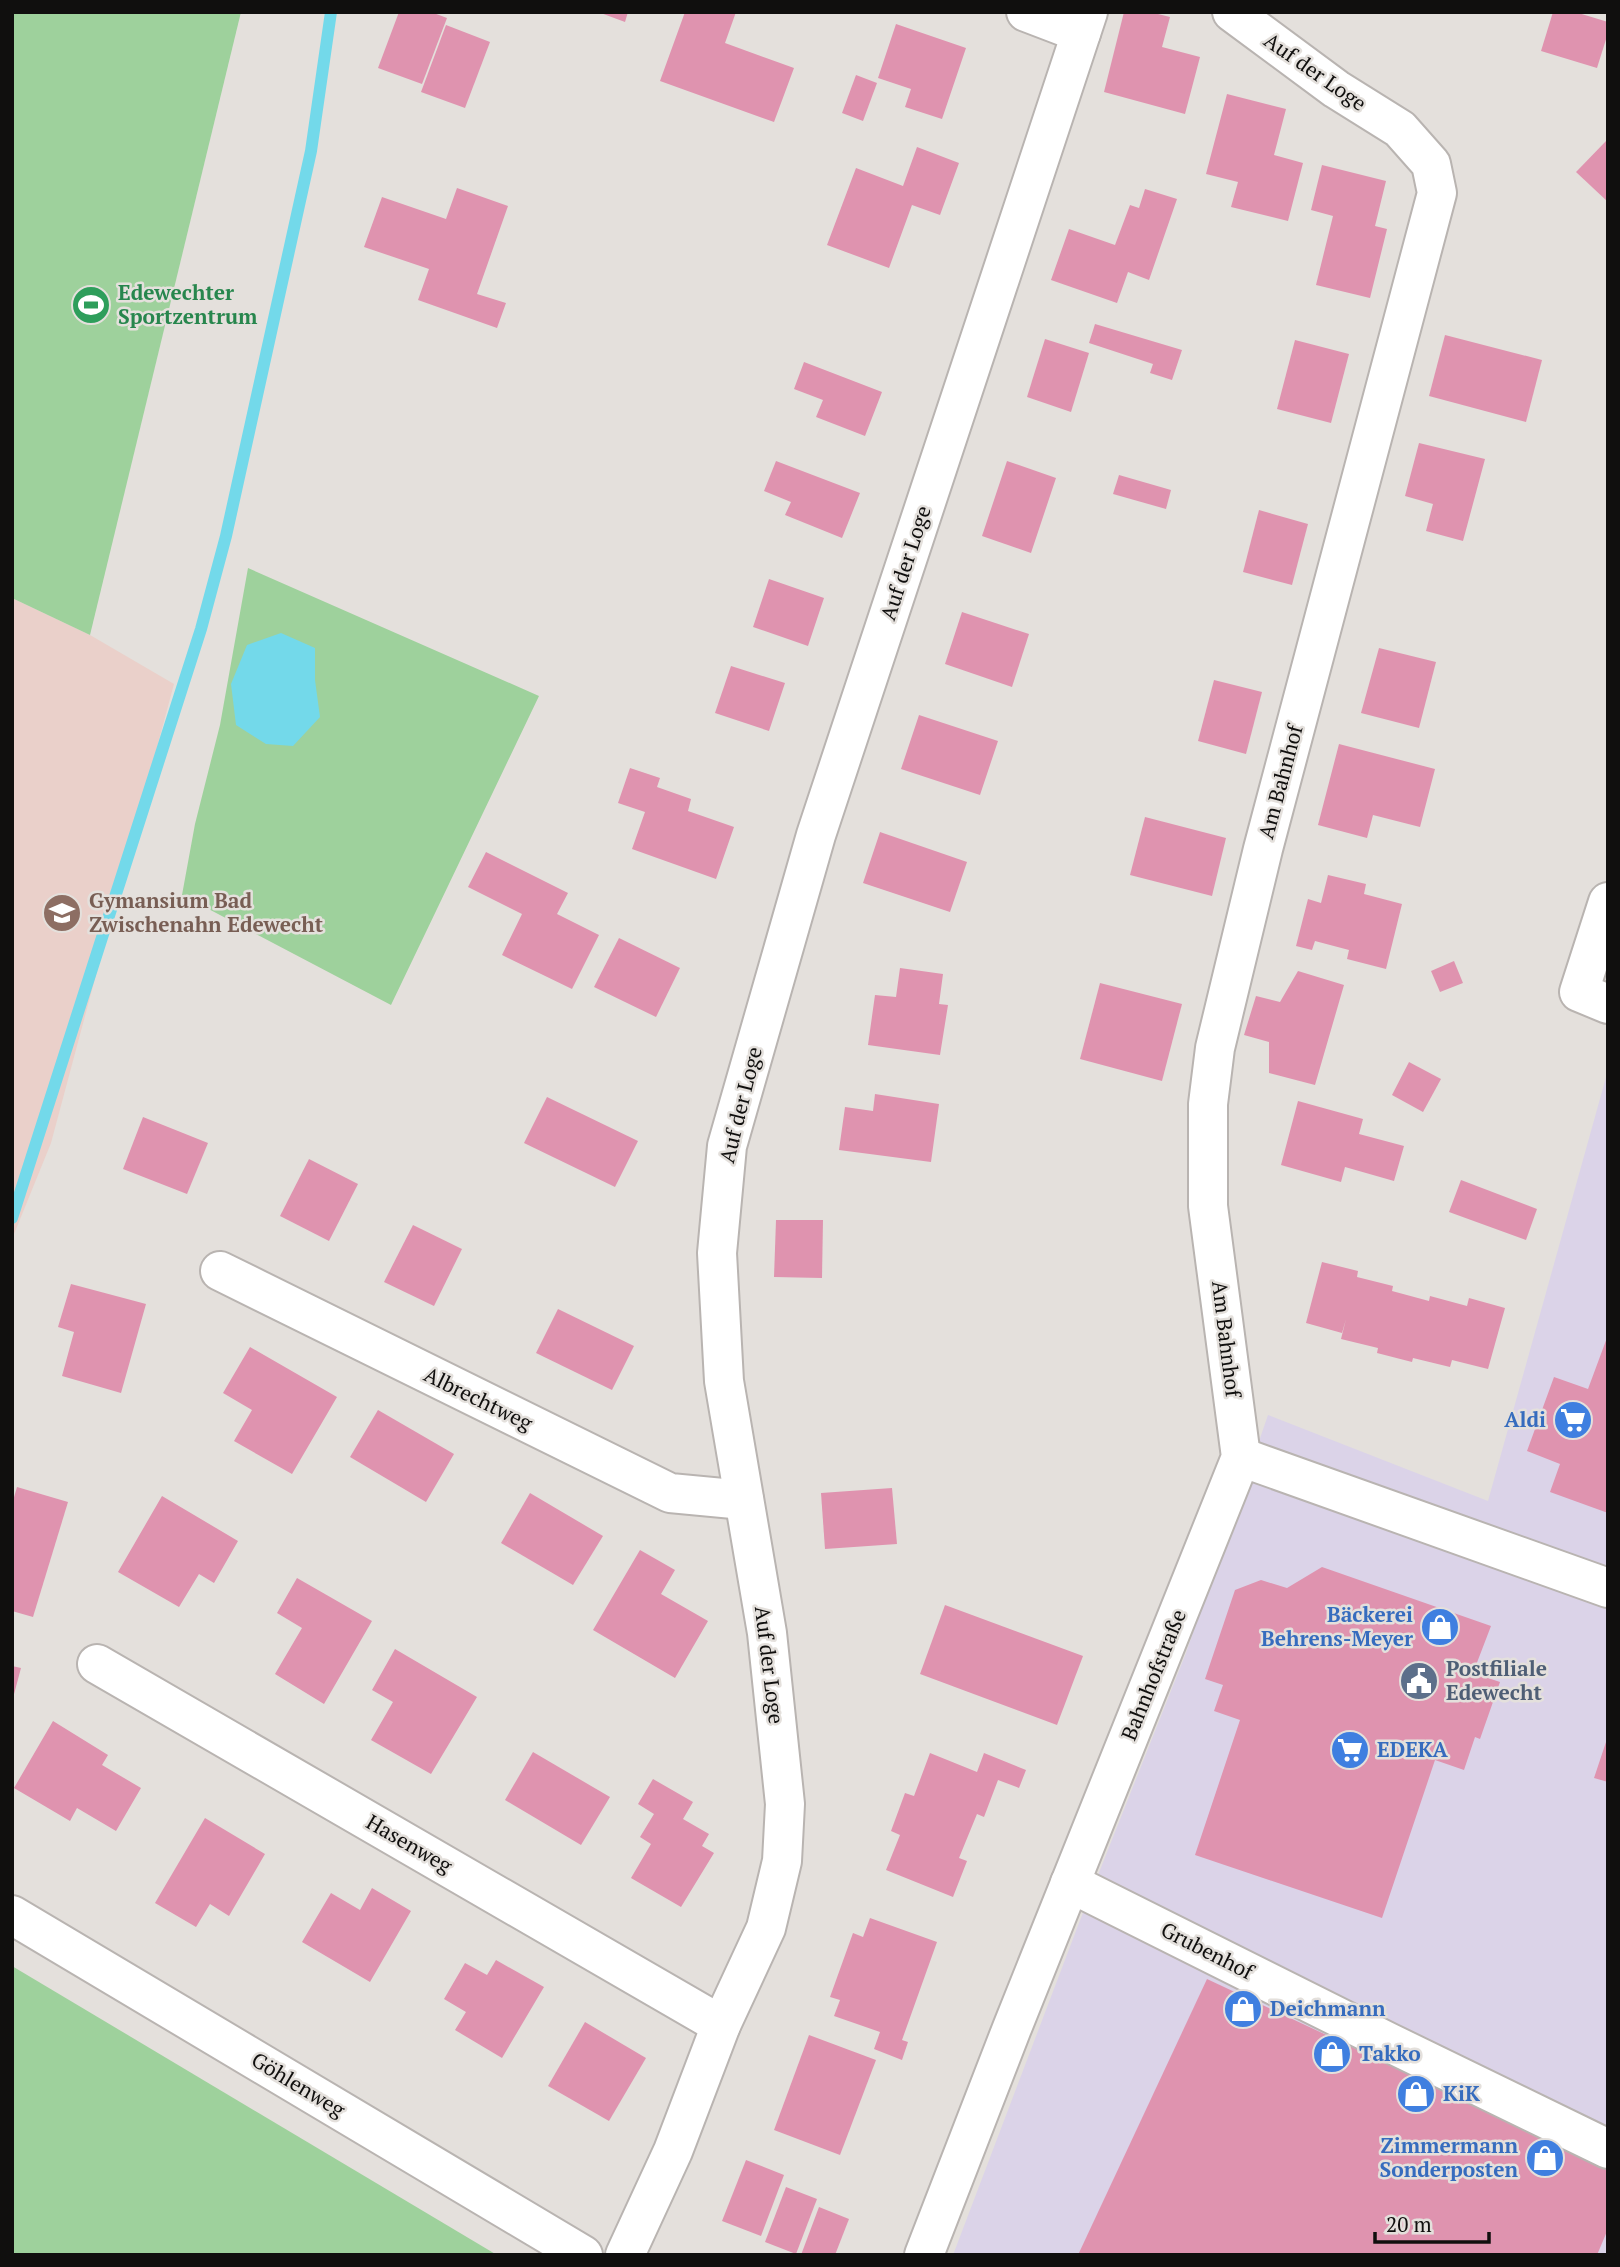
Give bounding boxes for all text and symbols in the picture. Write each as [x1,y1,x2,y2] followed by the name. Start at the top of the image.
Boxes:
[1259,26,1372,117] street label: Auf der Loge
[118,278,258,330] place label: Edewechter Sportzentrum
[70,284,112,326] sports icon: Edewechter Sportzentrum
[873,502,937,624] street label: Auf der Loge
[1251,720,1309,842] street label: Am Bahnhof
[89,886,324,938] place label: Gymansium Bad Zwischenahn Edewecht
[41,892,83,934] school or university icon: Gymansium Bad Zwischenahn Edewecht
[712,1044,768,1166] street label: Auf der Loge
[1206,1279,1248,1400] street label: Am Bahnhof
[420,1360,538,1437] street label: Albrechtweg
[1552,1399,1594,1441] supermarket icon: Aldi
[1504,1405,1546,1433] place label: Aldi
[1261,1600,1413,1652] place label: Bäckerei Behrens-Meyer
[749,1604,791,1726] street label: Auf der Loge
[1114,1605,1192,1744] street label: Bahnhofstraße
[1419,1606,1461,1648] shop icon: Bäckerei Behrens-Meyer
[1446,1654,1547,1706] place label: Postfiliale Edewecht
[1398,1660,1440,1702] public building icon: Postfiliale Edewecht
[1329,1729,1371,1771] supermarket icon: EDEKA
[1377,1735,1448,1763] place label: EDEKA
[362,1807,458,1879] street label: Hasenweg
[1156,1915,1260,1986] street label: Grubenhof
[1222,1988,1264,2030] shop icon: Deichmann
[1270,1994,1386,2022] place label: Deichmann
[1311,2033,1353,2075] shop icon: Takko
[1359,2039,1421,2067] place label: Takko
[247,2045,351,2124] street label: Göhlenweg
[1395,2073,1437,2115] shop icon: KiK
[1443,2079,1480,2107] place label: KiK
[1379,2131,1518,2183] place label: Zimmermann Sonderposten
[1524,2137,1566,2179] shop icon: Zimmermann Sonderposten
[1375,2200,1489,2244] scale bar
[1386,2210,1432,2238] text: 20 m

